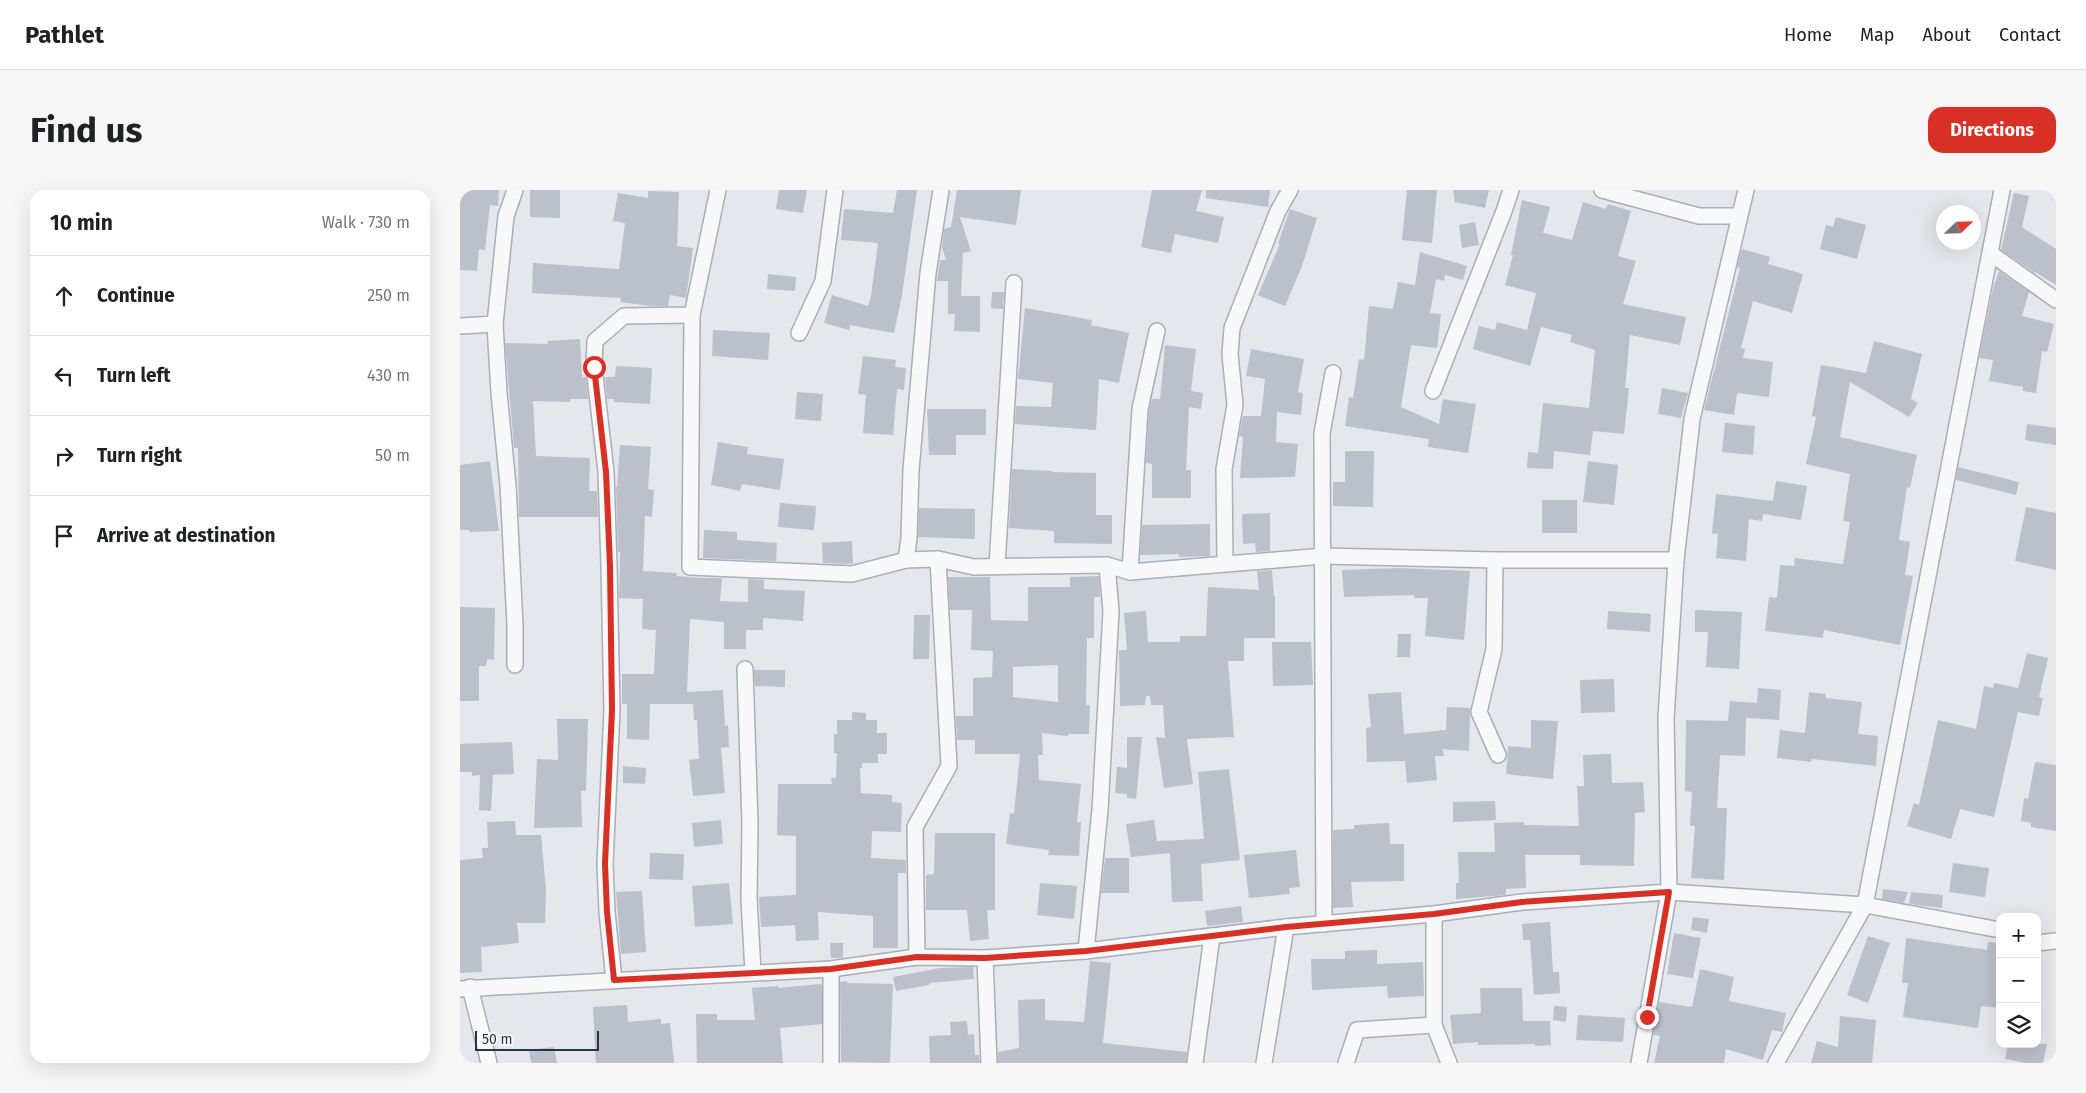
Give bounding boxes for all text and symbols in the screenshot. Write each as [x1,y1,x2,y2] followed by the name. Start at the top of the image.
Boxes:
[25,21,104,49] text: Pathlet
[1784,24,1832,46] text: Home
[1860,24,1894,46] text: Map
[1922,24,1971,46] text: About
[1999,24,2061,46] text: Contact
[1928,107,2056,153] button: Directions
[30,109,142,151] text: Find us
[1936,205,1981,250] north arrow
[50,210,113,236] text: 10 min
[322,213,410,232] text: Walk · 730 m
[50,282,78,310] icon: ahead
[97,284,175,307] text: Continue
[367,286,410,305] text: 250 m
[583,356,606,379] route start
[50,362,78,390] icon: left
[97,364,171,387] text: Turn left
[367,366,410,385] text: 430 m
[50,442,78,470] icon: right
[97,444,182,467] text: Turn right
[375,446,410,465] text: 50 m
[50,522,78,550] icon: arrive
[97,524,276,547] text: Arrive at destination
[1996,913,2041,1048] map controls
[1996,913,2041,958] button: +
[1996,958,2041,1003] button: −
[1996,1003,2041,1048] button: layers
[1636,1006,1659,1029] route end
[475,1028,599,1051] scale bar
[482,1031,513,1048] text: 50 m

